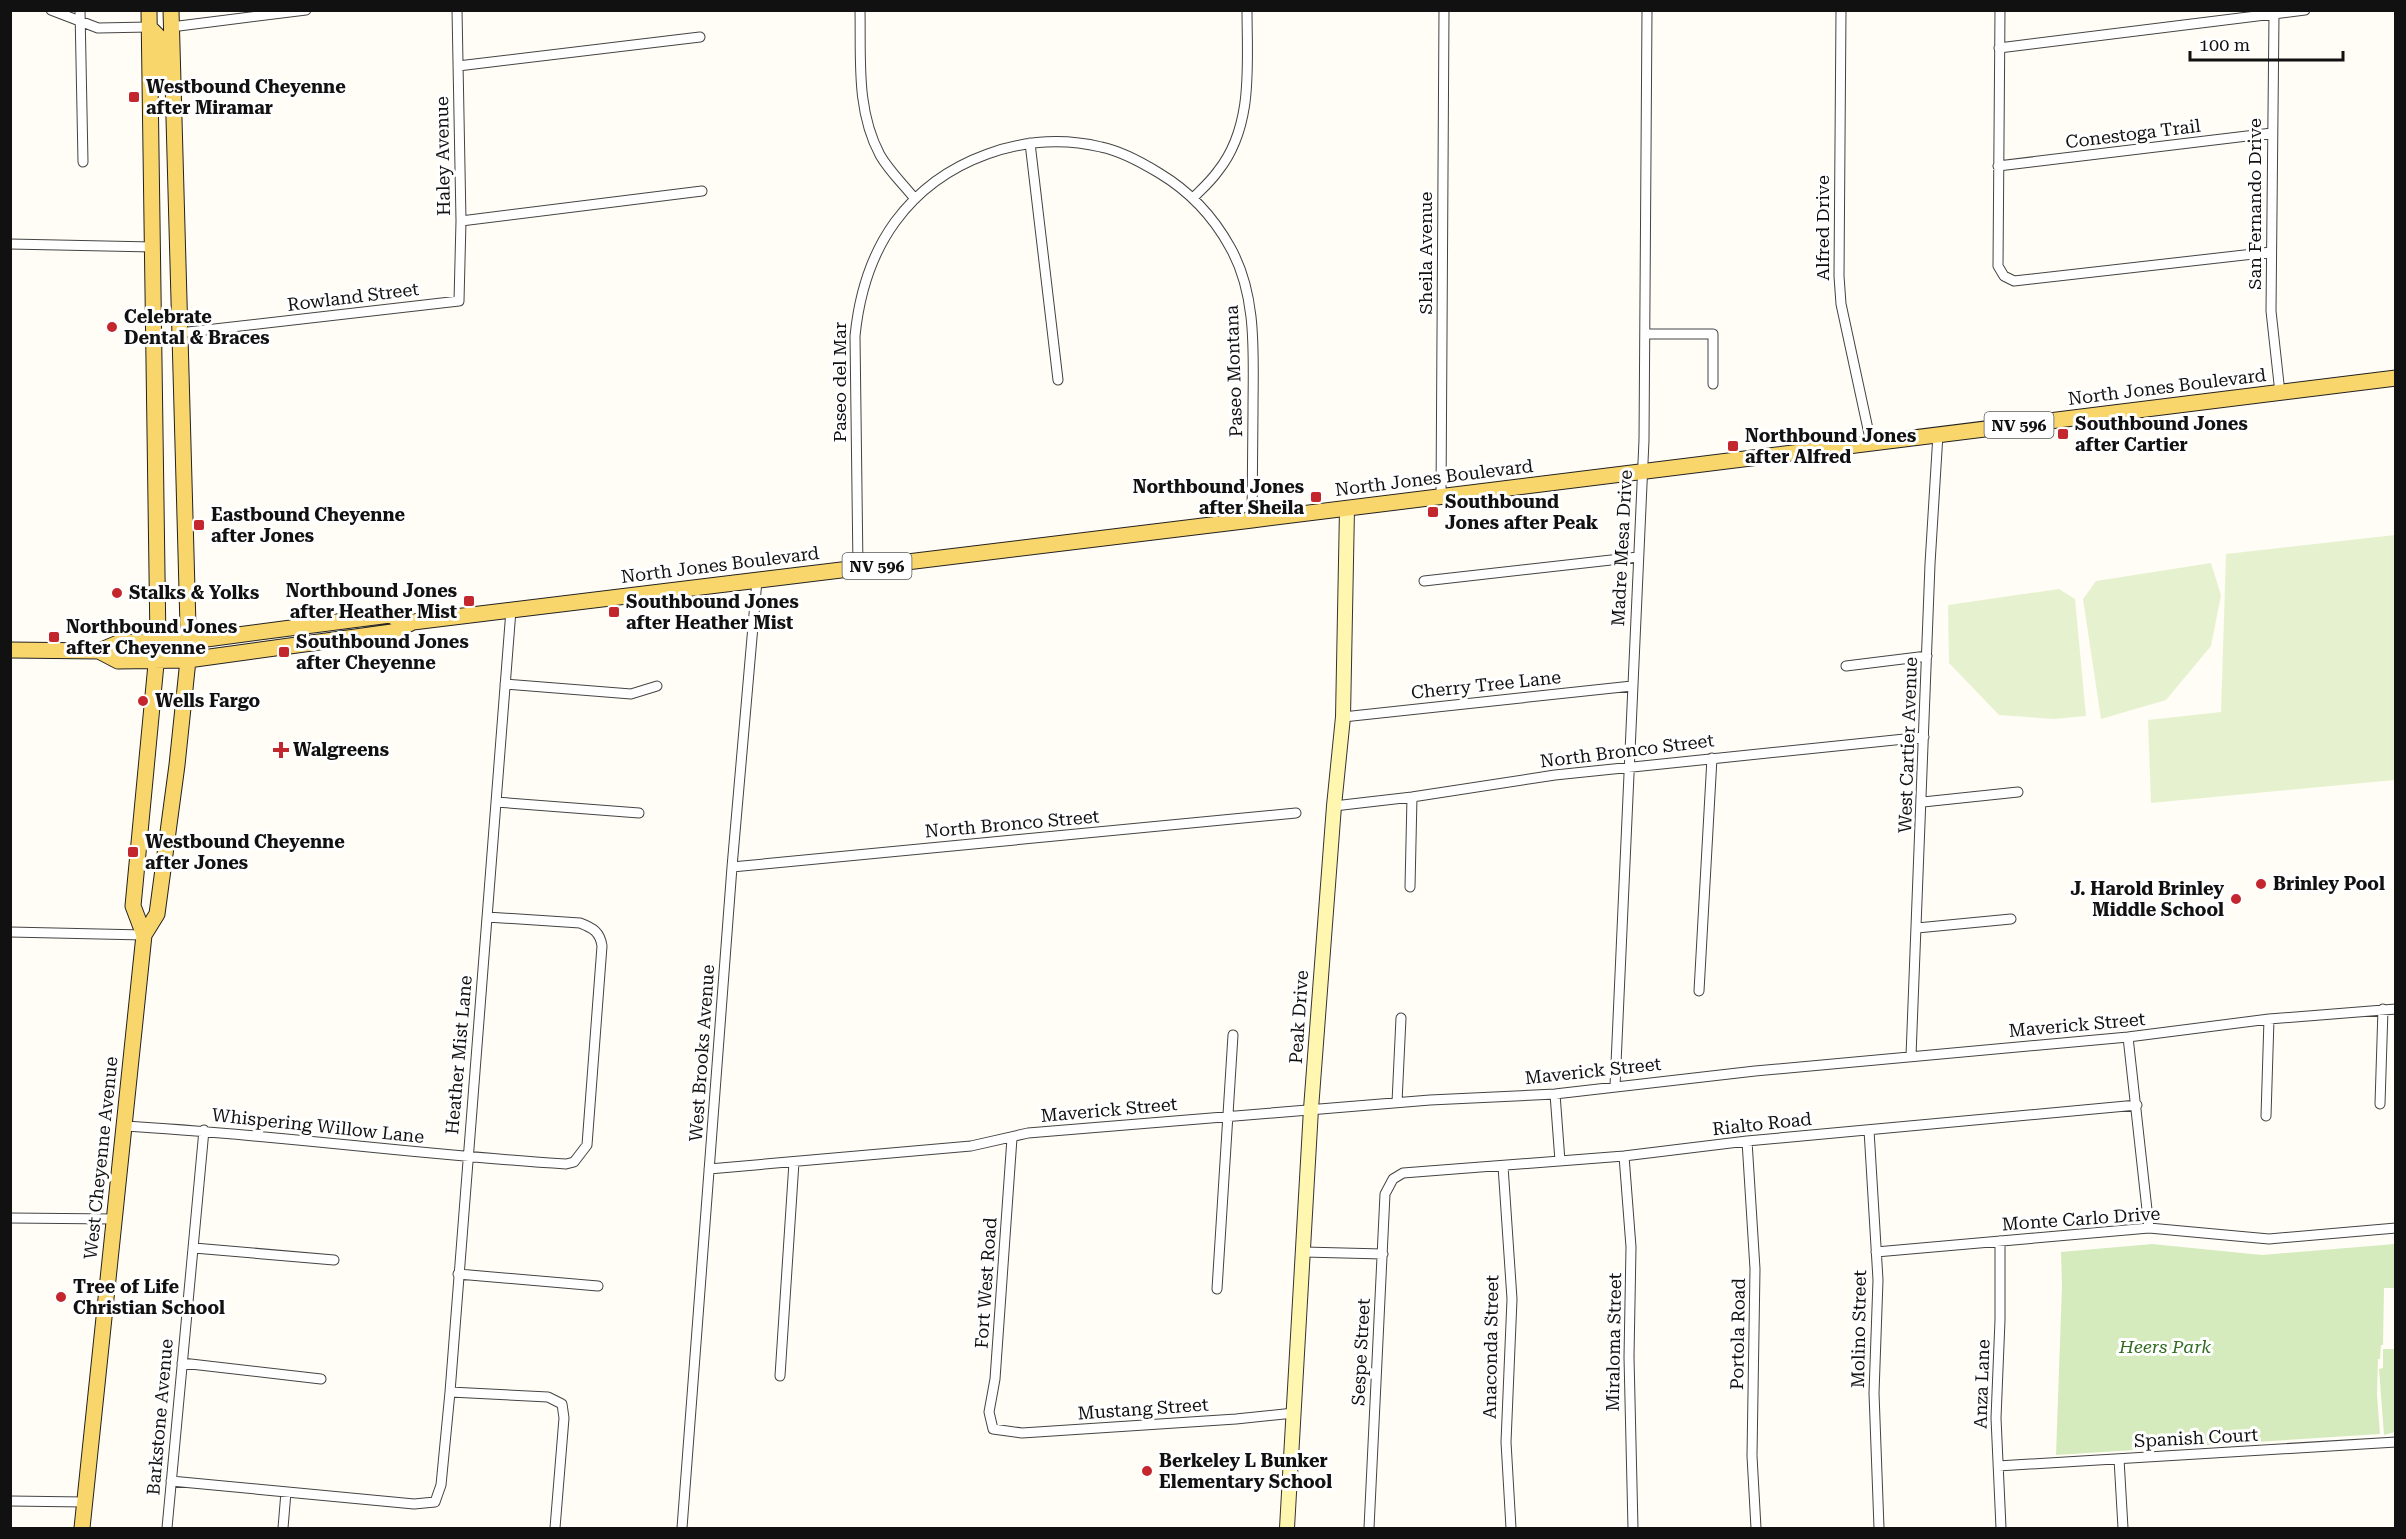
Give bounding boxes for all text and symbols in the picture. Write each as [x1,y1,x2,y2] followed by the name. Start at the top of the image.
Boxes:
[2190,24,2343,62] scale bar
[2199,34,2250,55] text: 100 m
[146,76,346,118] place label: Westbound Cheyenne after Miramar
[127,90,141,104] marker: Westbound Cheyenne after Miramar
[431,96,454,216] street label: Haley Avenue
[2064,115,2202,152] street label: Conestoga Trail
[2244,118,2265,290] street label: San Fernando Drive
[1812,175,1833,281] street label: Alfred Drive
[1415,191,1436,314] street label: Sheila Avenue
[286,278,420,315] street label: Rowland Street
[1221,304,1246,437] street label: Paseo Montana
[124,306,270,348] place label: Celebrate Dental & Braces
[105,320,119,334] marker: Celebrate Dental & Braces
[829,322,850,442] street label: Paseo del Mar
[2067,364,2268,409] street label: North Jones Boulevard
[1984,412,2054,438] road number: NV 596
[2075,413,2248,455] place label: Southbound Jones after Cartier
[1745,425,1916,467] place label: Northbound Jones after Alfred
[2056,427,2070,441] marker: Southbound Jones after Cartier
[1726,439,1740,453] marker: Northbound Jones after Alfred
[1334,455,1535,500] street label: North Jones Boulevard
[1607,469,1636,627] street label: Madre Mesa Drive
[1133,476,1304,518] place label: Northbound Jones after Sheila
[1309,490,1323,504] marker: Northbound Jones after Sheila
[1445,491,1599,533] place label: Southbound Jones after Peak
[211,504,405,546] place label: Eastbound Cheyenne after Jones
[1426,505,1440,519] marker: Southbound Jones after Peak
[192,518,206,532] marker: Eastbound Cheyenne after Jones
[620,542,821,587] street label: North Jones Boulevard
[842,553,912,579] road number: NV 596
[286,580,457,622] place label: Northbound Jones after Heather Mist
[129,582,259,603] place label: Stalks & Yolks
[110,586,124,600] marker: Stalks & Yolks
[626,591,799,633] place label: Southbound Jones after Heather Mist
[462,594,476,608] marker: Northbound Jones after Heather Mist
[607,605,621,619] marker: Southbound Jones after Heather Mist
[66,616,237,658] place label: Northbound Jones after Cheyenne
[47,630,61,644] marker: Northbound Jones after Cheyenne
[296,631,469,673] place label: Southbound Jones after Cheyenne
[277,645,291,659] marker: Southbound Jones after Cheyenne
[1894,656,1921,833] street label: West Cartier Avenue
[1410,666,1562,703] street label: Cherry Tree Lane
[155,690,260,711] place label: Wells Fargo
[136,694,150,708] marker: Wells Fargo
[1539,729,1715,772] street label: North Bronco Street
[293,739,389,760] place label: Walgreens
[274,743,288,757] marker: Walgreens
[924,805,1100,842] street label: North Bronco Street
[145,831,345,873] place label: Westbound Cheyenne after Jones
[126,845,140,859] marker: Westbound Cheyenne after Jones
[2273,873,2385,894] place label: Brinley Pool
[2254,877,2268,891] marker: Brinley Pool
[2070,878,2224,920] place label: J. Harold Brinley Middle School
[2229,892,2243,906] marker: J. Harold Brinley Middle School
[685,964,718,1142] street label: West Brooks Avenue
[1285,969,1312,1064] street label: Peak Drive
[441,974,476,1135] street label: Heather Mist Lane
[2008,1008,2146,1041] street label: Maverick Street
[1524,1053,1662,1088] street label: Maverick Street
[79,1055,122,1260] street label: West Cheyenne Avenue
[1040,1093,1178,1126] street label: Maverick Street
[211,1104,425,1147] street label: Whispering Willow Lane
[1711,1108,1813,1139] street label: Rialto Road
[2001,1202,2161,1235] street label: Monte Carlo Drive
[970,1216,1001,1349] street label: Fort West Road
[1847,1269,1870,1388] street label: Molino Street
[1602,1272,1625,1412] street label: Miraloma Street
[1479,1275,1502,1419] street label: Anaconda Street
[73,1276,225,1318] place label: Tree of Life Christian School
[1726,1278,1749,1390] street label: Portola Road
[54,1290,68,1304] marker: Tree of Life Christian School
[1347,1297,1374,1406] street label: Sespe Street
[2118,1336,2211,1357] park label: Heers Park
[142,1338,177,1496] street label: Barkstone Avenue
[1969,1339,1994,1429] street label: Anza Lane
[1077,1393,1209,1424] street label: Mustang Street
[2133,1424,2259,1451] street label: Spanish Court
[1159,1450,1332,1492] place label: Berkeley L Bunker Elementary School
[1140,1464,1154,1478] marker: Berkeley L Bunker Elementary School

